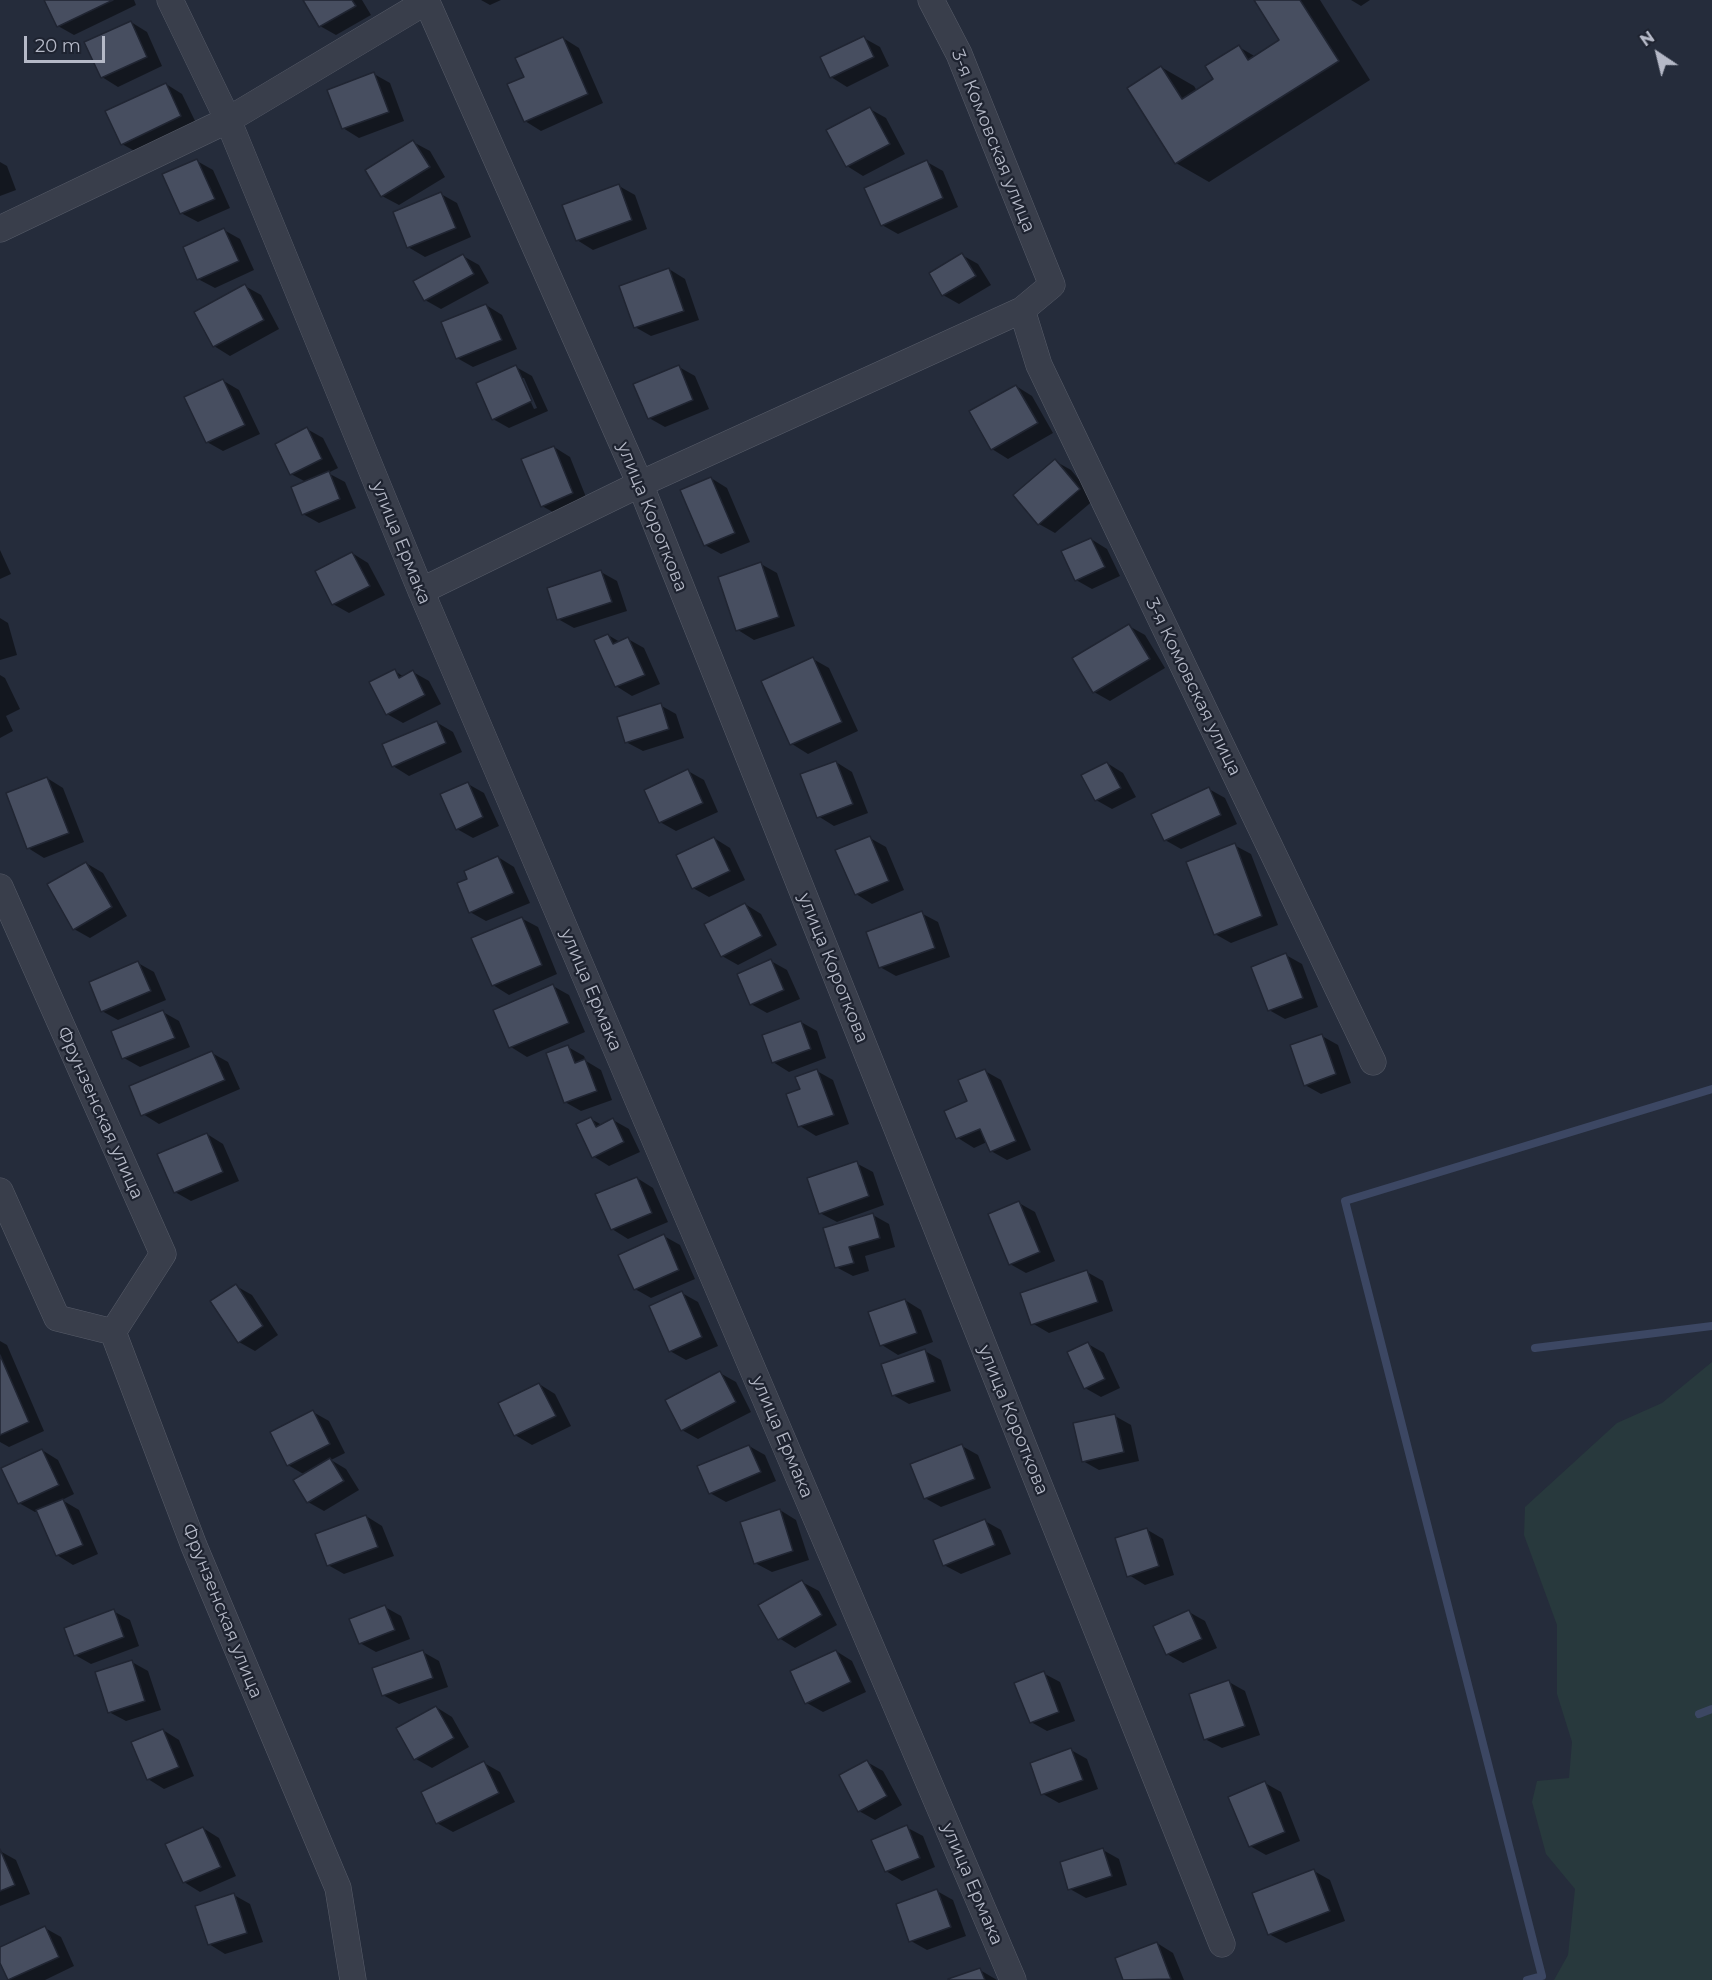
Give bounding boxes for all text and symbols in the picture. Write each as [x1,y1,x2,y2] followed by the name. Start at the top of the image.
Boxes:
[27,24,108,62] scale bar
[1628,24,1688,84] north arrow
[1637,27,1658,50] text: N
[35,35,81,57] text: 20 m
[946,46,1040,236] street label: 3-я Комовская улица
[612,439,692,595] street label: улица Короткова
[367,478,435,608] street label: улица Ермака
[1141,595,1245,779] street label: 3-я Комовская улица
[793,890,873,1046] street label: улица Короткова
[556,926,626,1054] street label: улица Ермака
[52,1023,148,1203] street label: Фрунзенская улица
[973,1342,1053,1498] street label: улица Короткова
[747,1373,817,1501] street label: улица Ермака
[177,1521,267,1701] street label: Фрунзенская улица
[937,1820,1007,1948] street label: улица Ермака

